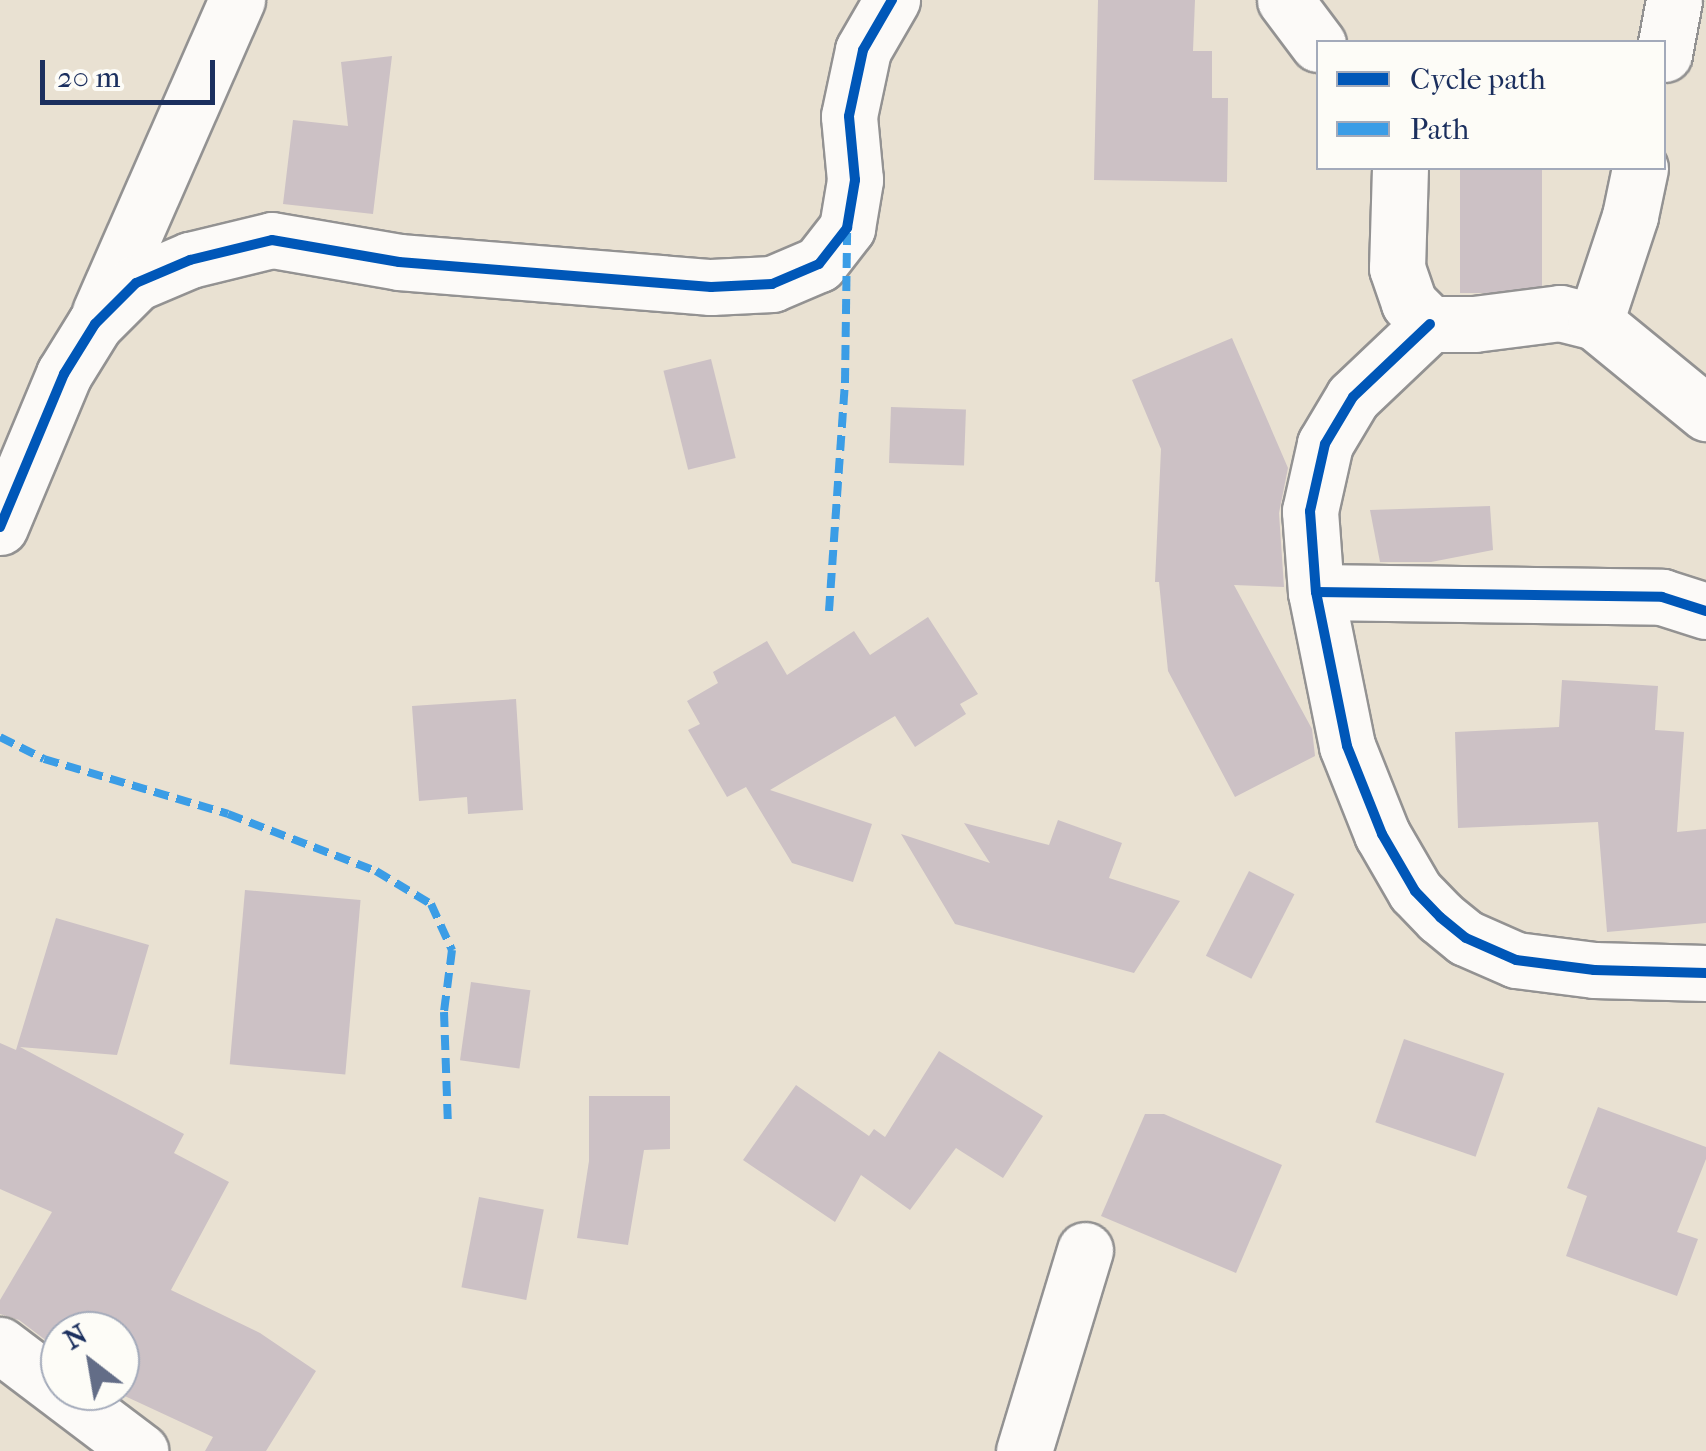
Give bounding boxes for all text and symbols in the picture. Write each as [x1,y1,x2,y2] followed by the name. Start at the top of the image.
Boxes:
[45,40,220,102] scale bar
[1316,40,1666,170] legend
[57,60,120,95] text: 20 m
[1410,62,1546,97] text: Cycle path
[1410,112,1469,147] text: Path
[40,1311,140,1411] north arrow
[58,1317,93,1356] text: N

